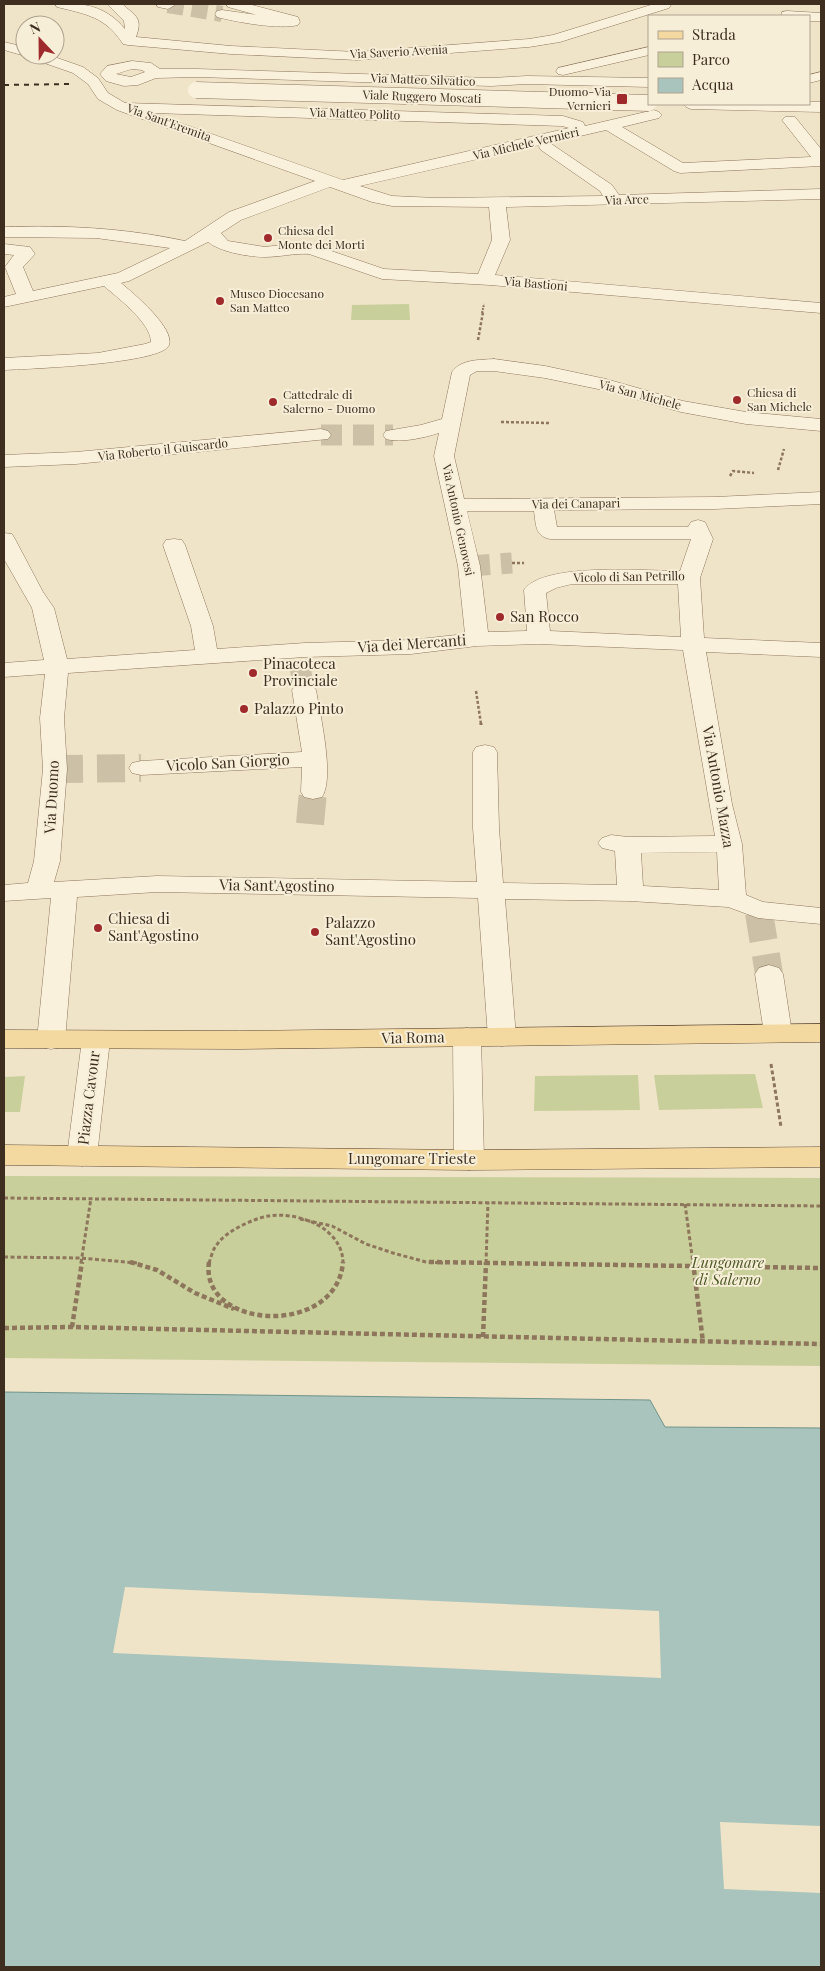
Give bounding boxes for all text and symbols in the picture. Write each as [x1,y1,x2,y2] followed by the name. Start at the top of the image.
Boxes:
[15,15,65,65] north arrow
[648,15,810,105] legend
[27,17,43,38] text: N
[692,24,736,44] text: Strada
[349,40,448,62] street label: Via Saverio Avenia
[692,49,730,69] text: Parco
[369,69,476,89] street label: Via Matteo Silvatico
[691,74,734,94] text: Acqua
[549,83,611,113] place label: Duomo-Via Vernieri
[361,86,482,106] street label: Viale Ruggero Moscati
[615,92,629,106] marker: Duomo-Via Vernieri
[124,99,214,145] street label: Via Sant'Eremita
[308,103,401,123] street label: Via Matteo Polito
[470,123,581,163] street label: Via Michele Vernieri
[604,190,649,208] street label: Via Arce
[278,222,365,252] place label: Chiesa del Monte dei Morti
[262,232,274,244] marker: Chiesa del Monte dei Morti
[503,272,569,294] street label: Via Bastioni
[230,285,324,315] place label: Museo Diocesano San Matteo
[214,295,226,307] marker: Museo Diocesano San Matteo
[596,375,683,413] street label: Via San Michele
[747,384,812,414] place label: Chiesa di San Michele
[283,386,376,416] place label: Cattedrale di Salerno - Duomo
[731,394,743,406] marker: Chiesa di San Michele
[267,396,279,408] marker: Cattedrale di Salerno - Duomo
[96,434,229,464] street label: Via Roberto il Guiscardo
[439,461,479,578] street label: Via Antonio Genovesi
[531,494,621,512] street label: Via dei Canapari
[572,567,685,585] street label: Vicolo di San Petrillo
[510,606,579,626] place label: San Rocco
[494,611,506,623] marker: San Rocco
[356,629,468,657] street label: Via dei Mercanti
[263,653,338,690] place label: Pinacoteca Provinciale
[247,667,259,679] marker: Pinacoteca Provinciale
[254,698,344,718] place label: Palazzo Pinto
[238,703,250,715] marker: Palazzo Pinto
[698,723,740,850] street label: Via Antonio Mazza
[165,749,290,775] street label: Vicolo San Giorgio
[39,760,63,835] street label: Via Duomo
[218,874,335,896] street label: Via Sant'Agostino
[108,908,199,945] place label: Chiesa di Sant'Agostino
[325,912,416,949] place label: Palazzo Sant'Agostino
[92,922,104,934] marker: Chiesa di Sant'Agostino
[309,926,321,938] marker: Palazzo Sant'Agostino
[380,1026,445,1048] street label: Via Roma
[72,1049,104,1146] street label: Piazza Cavour
[348,1148,476,1168] street label: Lungomare Trieste
[691,1252,765,1289] park label: Lungomare di Salerno

